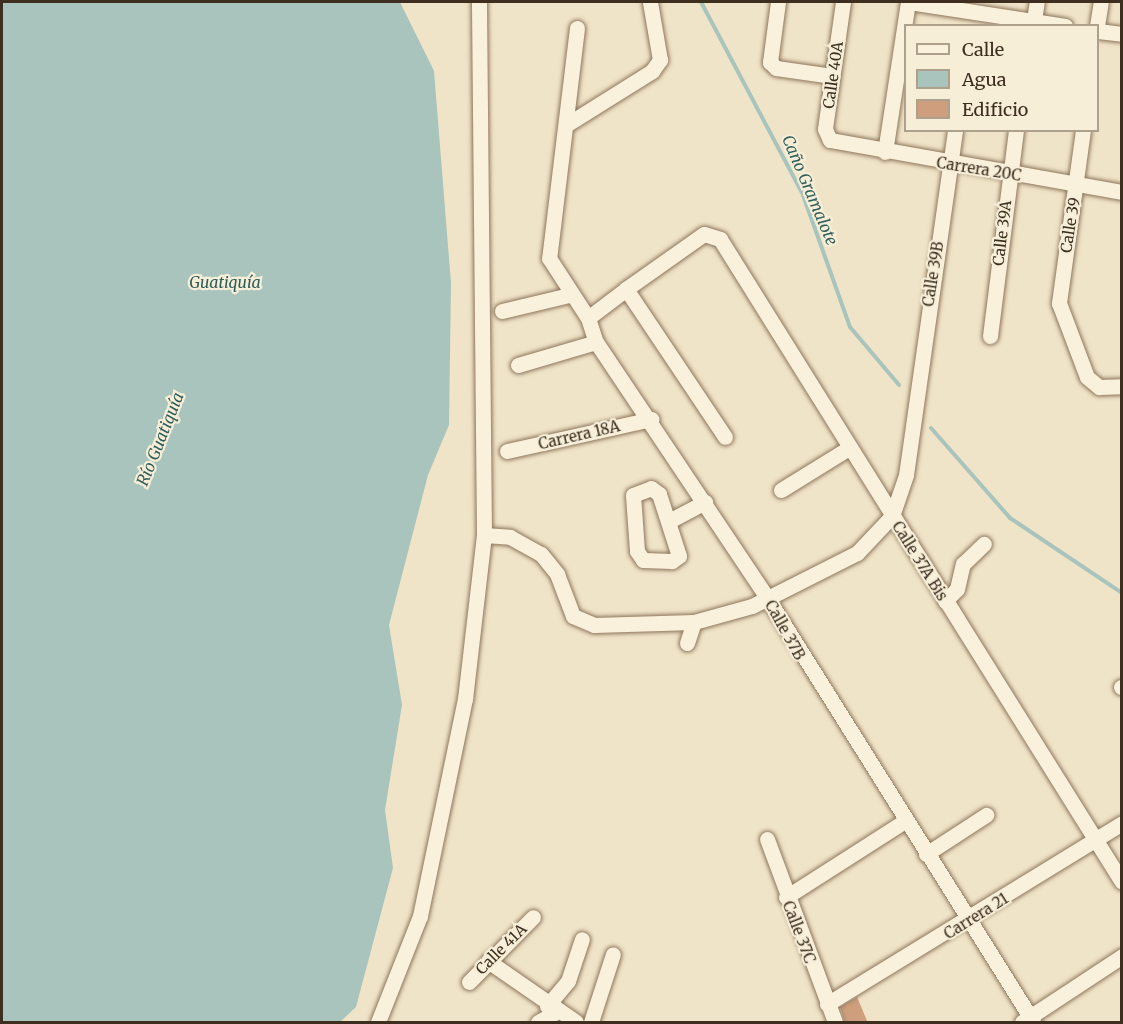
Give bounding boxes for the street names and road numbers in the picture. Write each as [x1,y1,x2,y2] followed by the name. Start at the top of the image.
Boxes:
[819,40,847,110] street label: Calle 40A
[935,153,1023,185] street label: Carrera 20C
[1057,196,1083,254] street label: Calle 39
[989,199,1015,267] street label: Calle 39A
[919,240,947,308] street label: Calle 39B
[537,417,621,453] street label: Carrera 18A
[888,518,952,604] street label: Calle 37A Bis
[761,597,809,663] street label: Calle 37B
[941,889,1011,943] street label: Carrera 21
[779,898,819,966] street label: Calle 37C
[472,920,530,978] street label: Calle 41A

